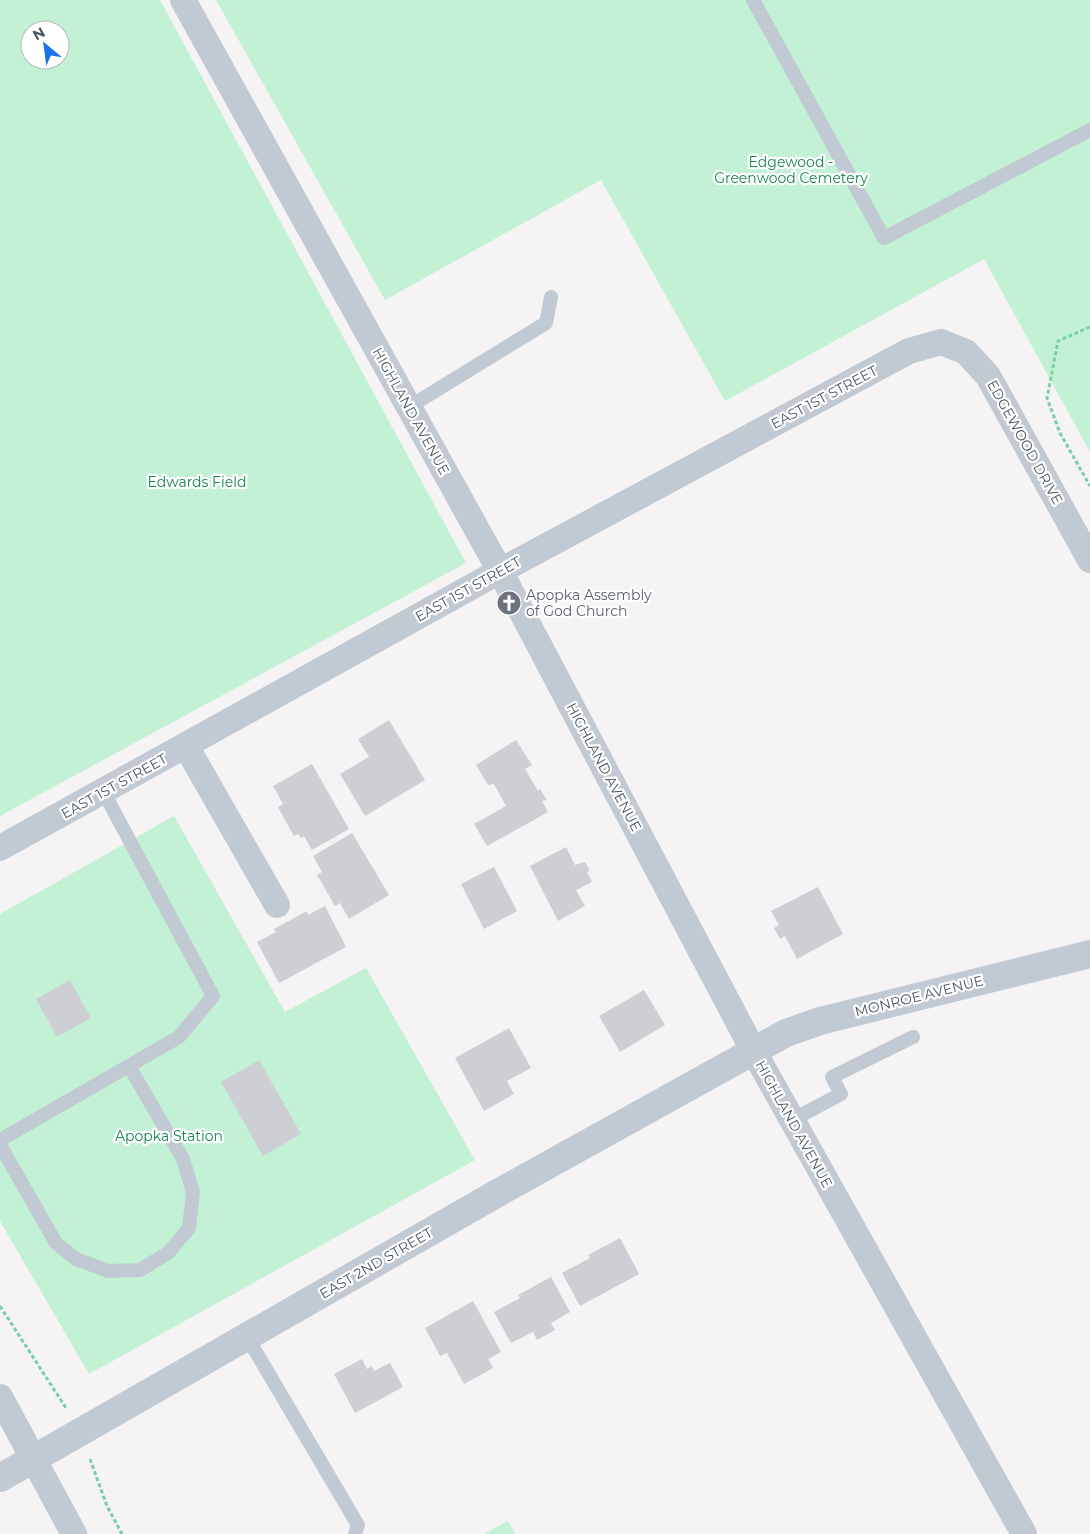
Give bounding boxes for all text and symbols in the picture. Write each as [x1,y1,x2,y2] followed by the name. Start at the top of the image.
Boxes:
[20,20,70,70] north arrow
[29,23,48,44] text: N
[714,153,868,187] park label: Edgewood - Greenwood Cemetery
[368,344,454,478] street label: HIGHLAND AVENUE
[768,361,880,433] street label: EAST 1ST STREET
[983,377,1067,507] street label: EDGEWOOD DRIVE
[148,473,246,491] park label: Edwards Field
[412,552,524,626] street label: EAST 1ST STREET
[526,586,652,620] place label: Apopka Assembly of God Church
[496,590,522,616] church icon: Apopka Assembly of God Church
[562,700,646,834] street label: HIGHLAND AVENUE
[58,749,170,823] street label: EAST 1ST STREET
[853,971,985,1021] street label: MONROE AVENUE
[751,1057,837,1191] street label: HIGHLAND AVENUE
[115,1127,223,1145] park label: Apopka Station
[316,1223,436,1303] street label: EAST 2ND STREET

